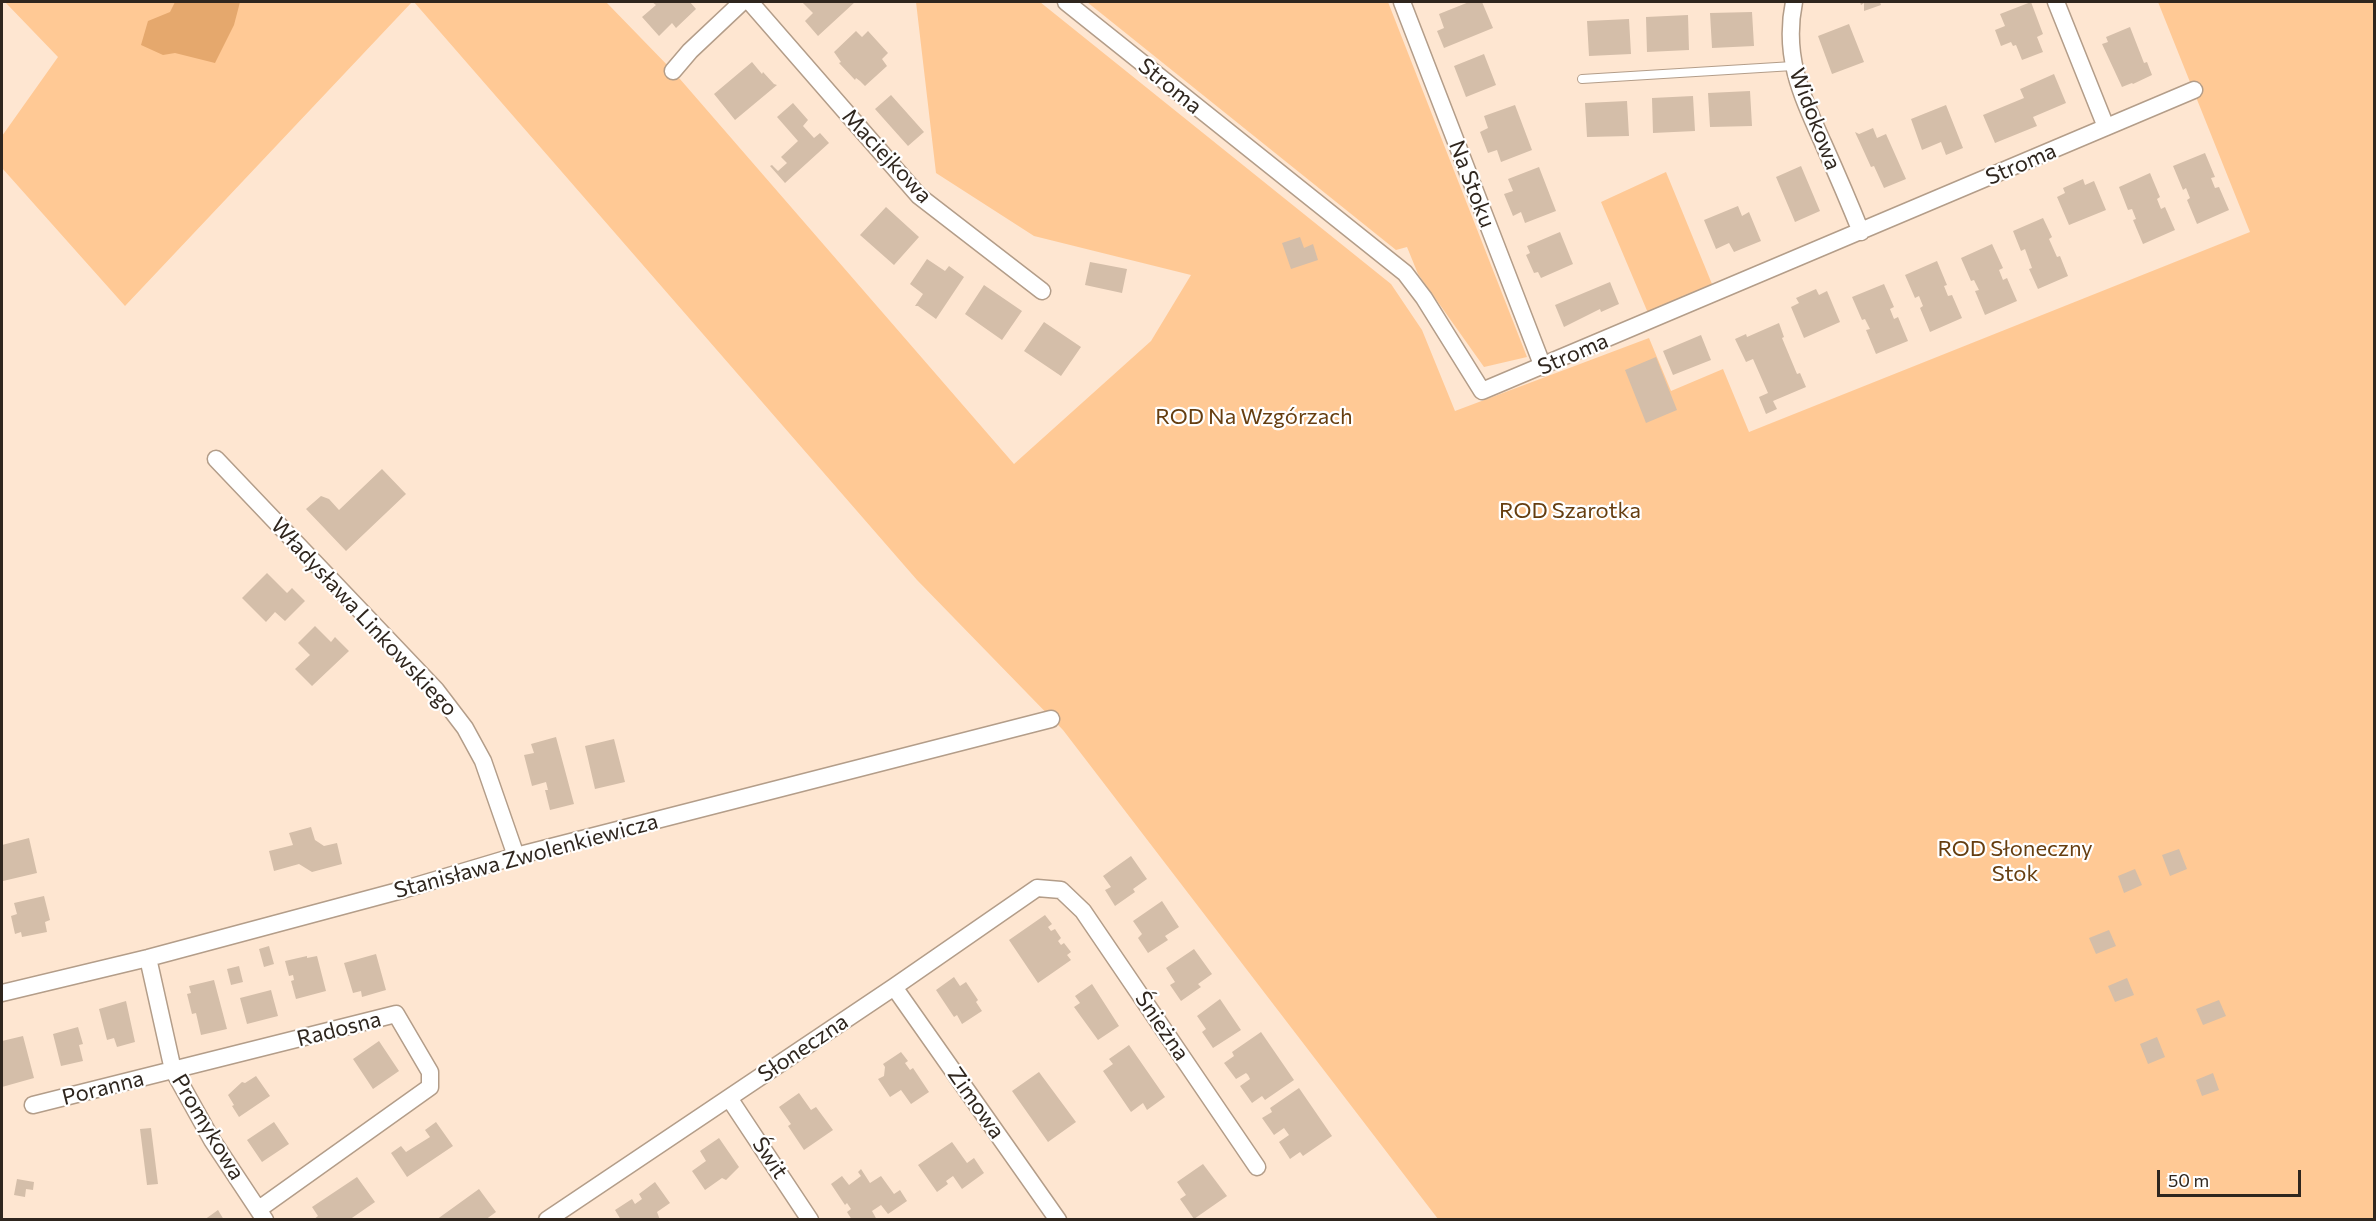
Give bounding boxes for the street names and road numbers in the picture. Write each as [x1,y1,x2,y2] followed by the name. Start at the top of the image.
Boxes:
[1133,52,1207,120] street label: Stroma
[1784,64,1846,174] street label: Widokowa
[837,103,937,209] street label: Maciejkowa
[1443,137,1501,231] street label: Na Stoku
[1982,137,2060,191] street label: Stroma
[1534,327,1612,381] street label: Stroma
[265,512,463,722] street label: Władysława Linkowskiego
[391,808,661,904] street label: Stanisława Zwolenkiewicza
[1129,986,1195,1066] street label: Śnieżna
[294,1006,384,1052] street label: Radosna
[753,1008,853,1088] street label: Słoneczna
[942,1062,1010,1144] street label: Zimowa
[59,1065,147,1111] street label: Poranna
[166,1069,250,1185] street label: Promykowa
[747,1132,793,1184] street label: Świt

